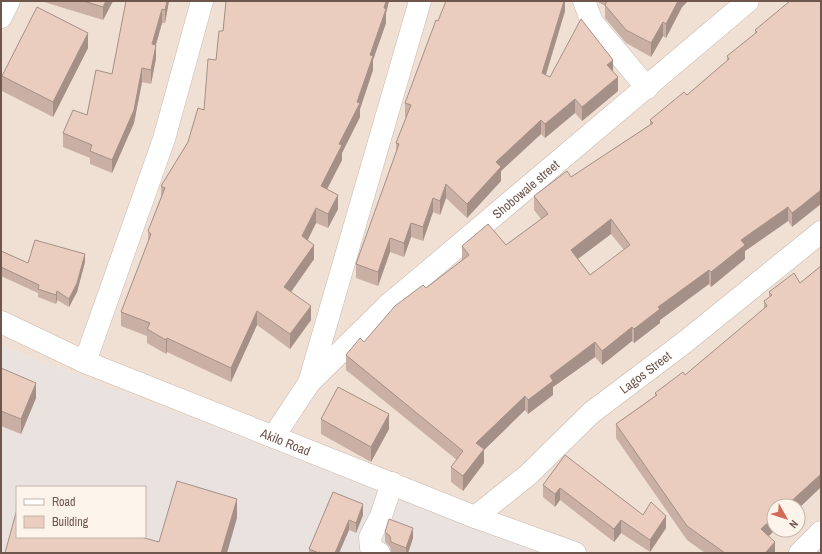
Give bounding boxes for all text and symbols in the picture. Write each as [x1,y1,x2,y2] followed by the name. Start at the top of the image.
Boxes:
[489,156,563,222] street label: Shobowale street
[616,347,675,397] street label: Lagos Street
[257,424,313,459] street label: Akilo Road
[16,486,146,538] legend
[52,494,76,510] text: Road
[766,498,806,538] north arrow
[52,514,89,530] text: Building
[786,517,801,531] text: N

